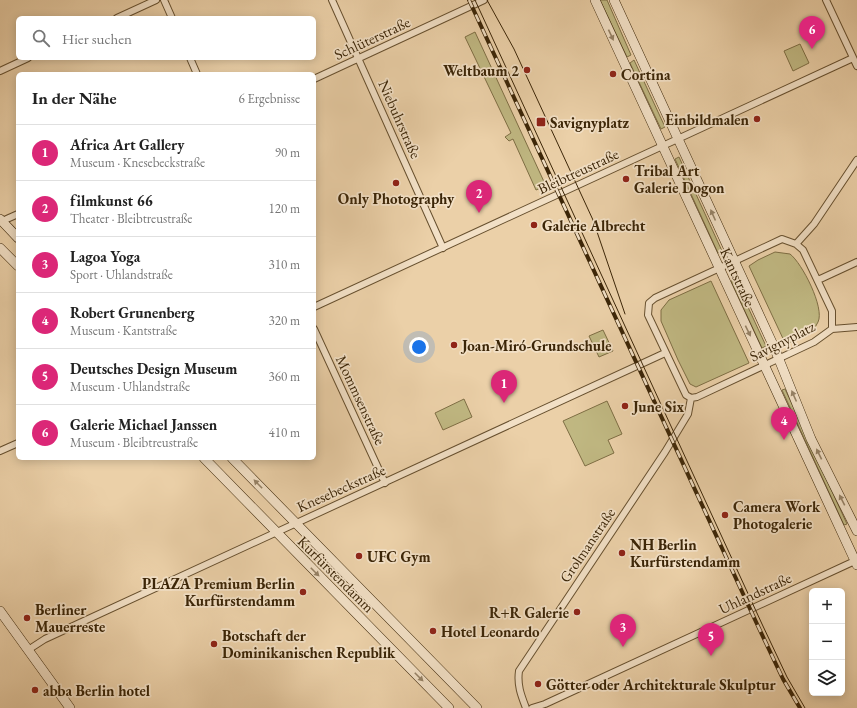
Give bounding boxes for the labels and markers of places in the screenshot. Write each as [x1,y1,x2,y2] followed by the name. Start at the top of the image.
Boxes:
[799,16,825,49] pin: 6
[443,61,519,80] place label: Weltbaum 2
[522,65,532,75] marker: Weltbaum 2
[621,65,671,84] place label: Cortina
[608,69,618,79] marker: Cortina
[665,110,750,129] place label: Einbildmalen
[550,113,630,132] place label: Savignyplatz
[752,114,762,124] marker: Einbildmalen
[535,116,547,128] marker: Savignyplatz
[634,161,725,197] place label: Tribal Art Galerie Dogon
[621,174,631,184] marker: Tribal Art Galerie Dogon
[391,178,401,188] marker: Only Photography
[466,180,492,213] pin: 2
[338,189,455,208] place label: Only Photography
[542,216,646,235] place label: Galerie Albrecht
[529,220,539,230] marker: Galerie Albrecht
[460,336,611,355] place label: Joan-Miró-Grundschule
[449,340,459,350] marker: Joan-Miró-Grundschule
[491,370,517,403] pin: 1
[631,397,685,416] place label: June Six
[620,401,630,411] marker: June Six
[771,407,797,440] pin: 4
[733,497,821,533] place label: Camera Work Photogalerie
[720,510,730,520] marker: Camera Work Photogalerie
[630,535,740,571] place label: NH Berlin Kurfürstendamm
[367,547,431,566] place label: UFC Gym
[617,548,627,558] marker: NH Berlin Kurfürstendamm
[354,551,364,561] marker: UFC Gym
[142,574,295,610] place label: PLAZA Premium Berlin Kurfürstendamm
[298,587,308,597] marker: PLAZA Premium Berlin Kurfürstendamm
[35,600,105,636] place label: Berliner Mauerreste
[489,603,569,622] place label: R+R Galerie
[572,607,582,617] marker: R+R Galerie
[22,613,32,623] marker: Berliner Mauerreste
[610,614,636,647] pin: 3
[441,622,540,641] place label: Hotel Leonardo
[698,623,724,656] pin: 5
[222,626,396,662] place label: Botschaft der Dominikanischen Republik
[428,626,438,636] marker: Hotel Leonardo
[209,639,219,649] marker: Botschaft der Dominikanischen Republik
[546,675,777,694] place label: Götter oder Architekturale Skulptur
[533,679,543,689] marker: Götter oder Architekturale Skulptur
[43,681,151,700] place label: abba Berlin hotel
[30,685,40,695] marker: abba Berlin hotel

